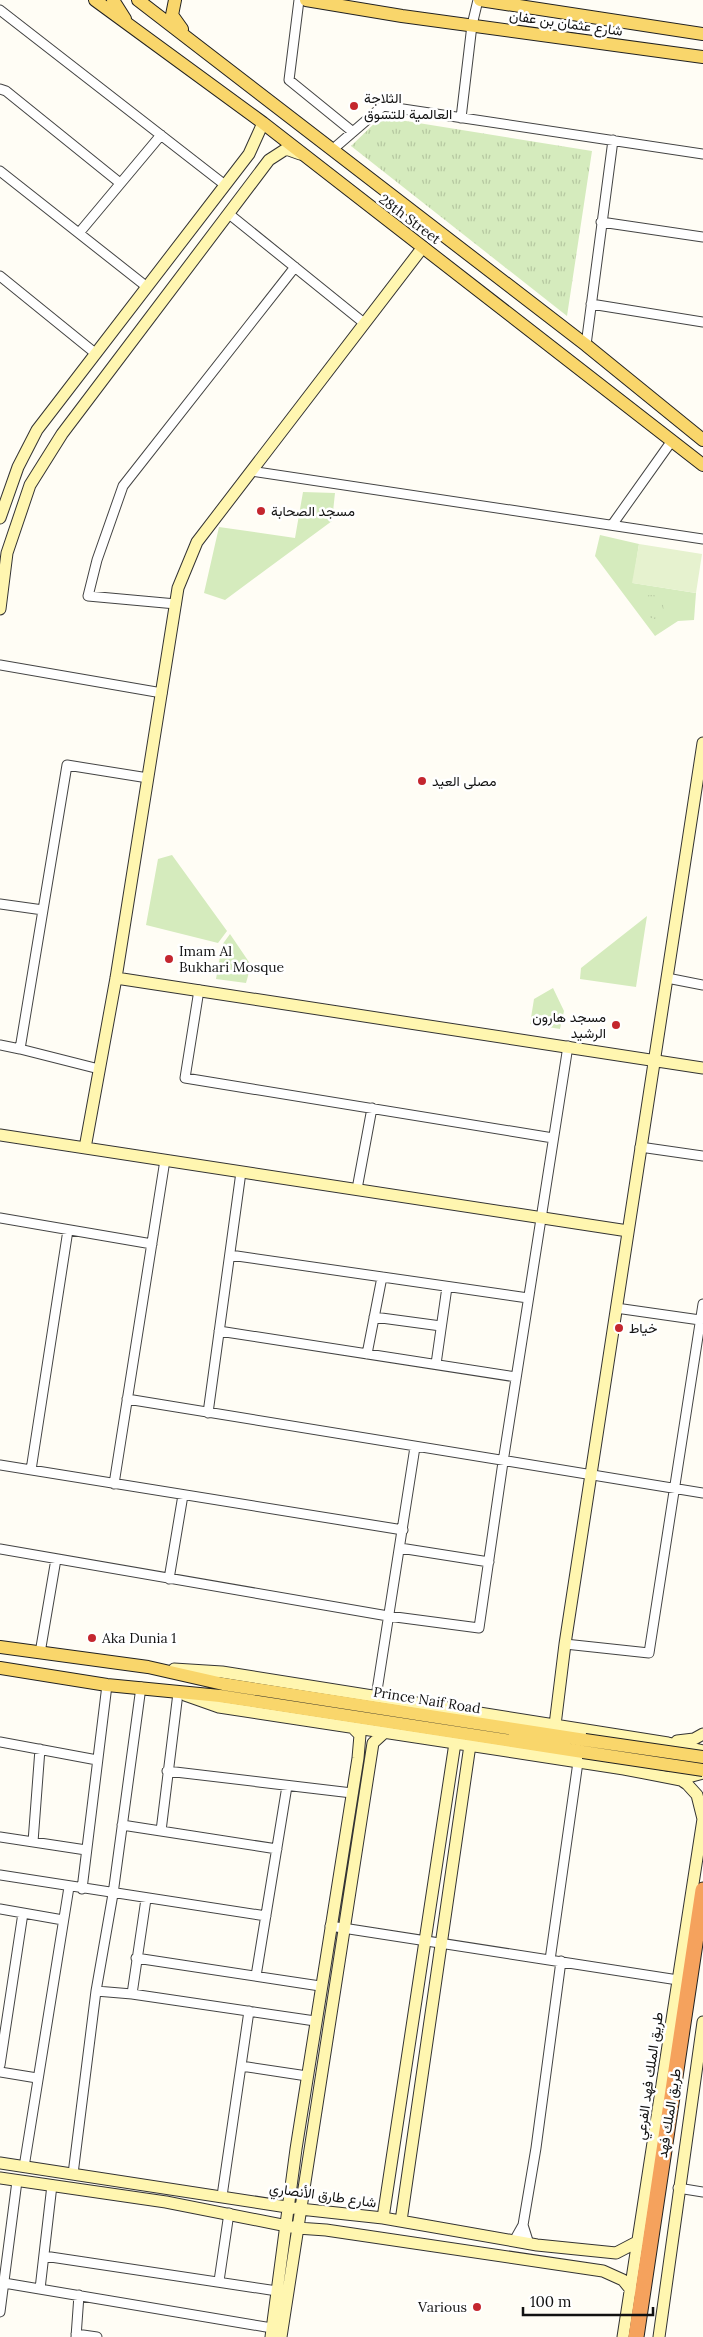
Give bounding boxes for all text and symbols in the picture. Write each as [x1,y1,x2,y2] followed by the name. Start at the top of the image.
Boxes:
[508,6,624,42] street label: شارع عثمان بن عفان
[364,89,452,123] place label: الثلاجة العالمية للتسوق
[348,100,360,112] marker: الثلاجة العالمية للتسوق
[376,190,445,248] street label: 28th Street
[271,502,355,520] place label: مسجد الصحابة
[255,505,267,517] marker: مسجد الصحابة
[432,772,497,790] place label: مصلى العيد
[416,775,428,787] marker: مصلى العيد
[179,942,285,976] place label: Imam Al Bukhari Mosque
[163,953,175,965] marker: Imam Al Bukhari Mosque
[532,1008,606,1042] place label: مسجد هارون الرشيد
[610,1019,622,1031] marker: مسجد هارون الرشيد
[629,1319,658,1337] place label: خياط
[613,1322,625,1334] marker: خياط
[101,1629,176,1647] place label: Aka Dunia 1
[86,1632,98,1644] marker: Aka Dunia 1
[372,1683,482,1717] street label: Prince Naif Road
[631,2011,670,2142] street label: طريق الملك فهد الفرعي
[653,2067,685,2159] street label: طريق الملك فهد
[268,2179,378,2214] street label: شارع طارق الأنصاري
[523,2284,653,2316] scale bar
[530,2292,571,2311] text: 100 m
[417,2298,467,2316] place label: Various
[471,2301,483,2313] marker: Various

